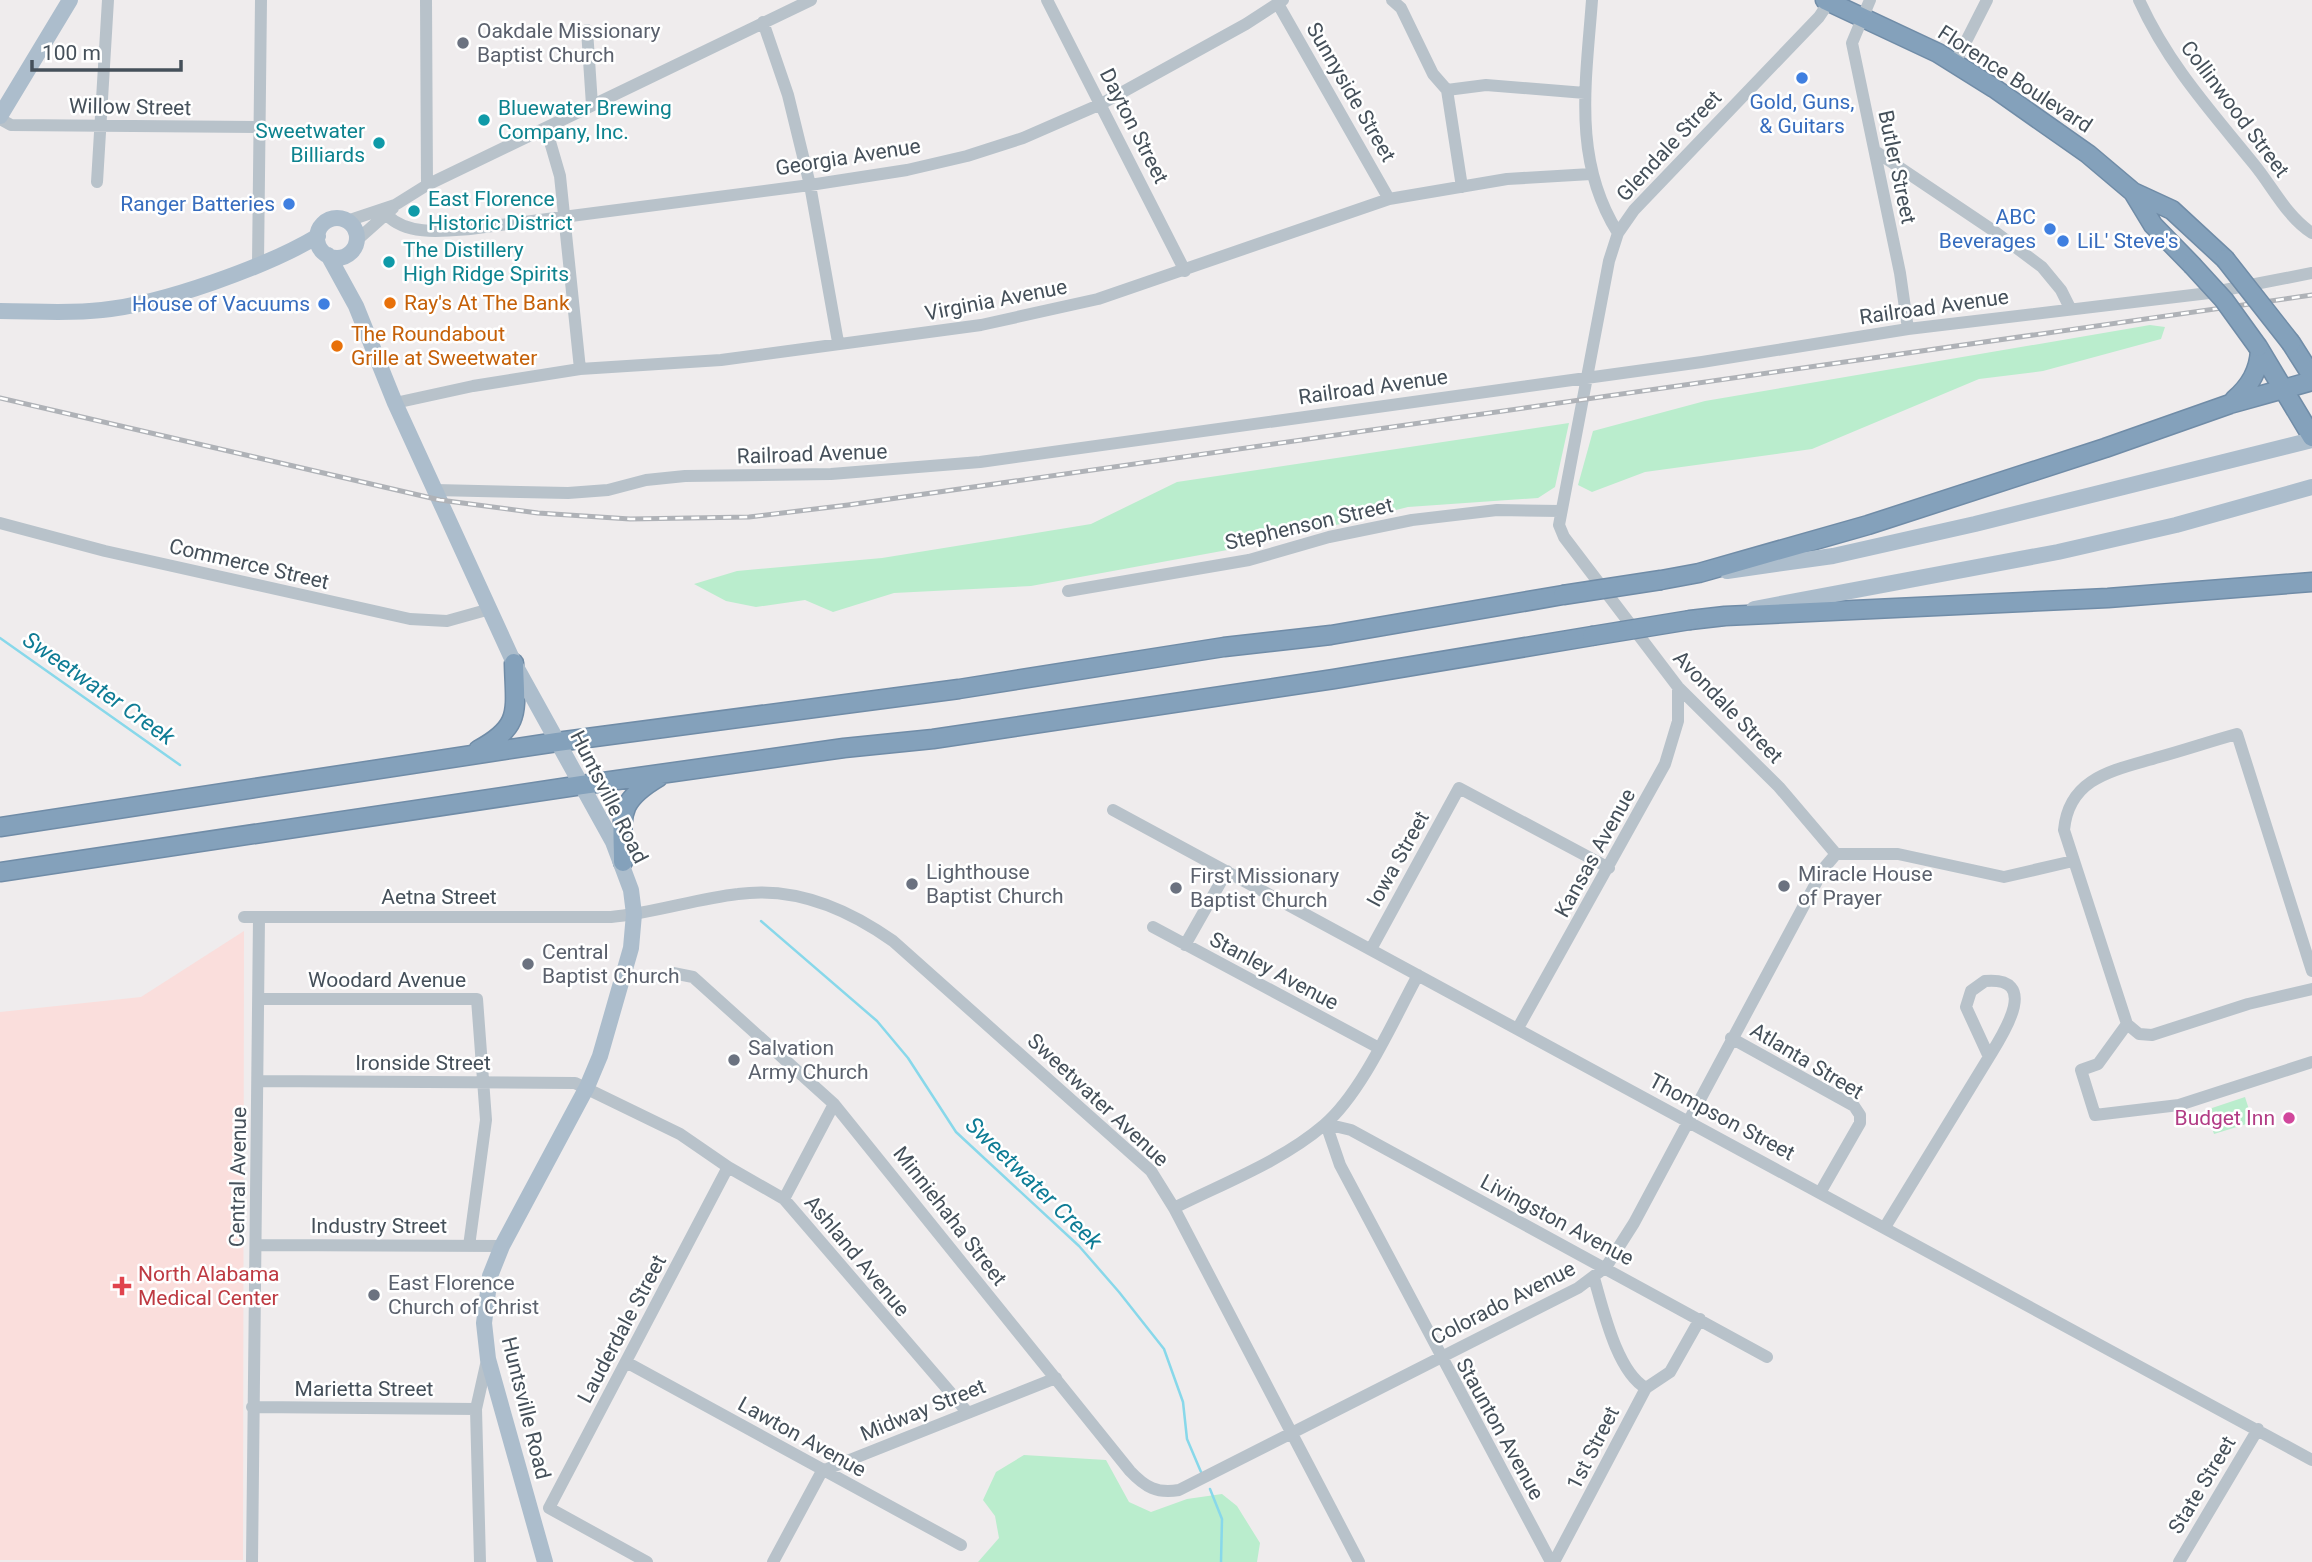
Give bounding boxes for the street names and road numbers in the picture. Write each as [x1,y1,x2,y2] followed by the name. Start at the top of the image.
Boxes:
[1301,18,1401,166] street label: Sunnyside Street
[1934,20,2096,138] street label: Florence Boulevard
[2176,36,2294,182] street label: Collinwood Street
[1095,64,1173,188] street label: Dayton Street
[1612,86,1726,206] street label: Glendale Street
[69,94,191,120] street label: Willow Street
[1873,108,1921,226] street label: Butler Street
[774,134,922,180] street label: Georgia Avenue
[923,274,1069,326] street label: Virginia Avenue
[1858,285,2010,329] street label: Railroad Avenue
[1297,365,1449,409] street label: Railroad Avenue
[736,439,888,469] street label: Railroad Avenue
[1223,493,1395,555] street label: Stephenson Street
[167,534,331,594] street label: Commerce Street
[1668,646,1788,768] street label: Avondale Street
[565,727,653,867] street label: Huntsville Road
[1550,785,1640,921] street label: Kansas Avenue
[1362,807,1434,911] street label: Iowa Street
[381,885,497,909] street label: Aetna Street
[1206,927,1342,1015] street label: Stanley Avenue
[308,968,466,992] street label: Woodard Avenue
[1746,1018,1868,1104] street label: Atlanta Street
[1023,1029,1173,1171] street label: Sweetwater Avenue
[355,1051,491,1075] street label: Ironside Street
[1645,1069,1799,1166] street label: Thompson Street
[225,1107,251,1247] street label: Central Avenue
[888,1142,1012,1290] street label: Minniehaha Street
[1476,1169,1638,1271] street label: Livingston Avenue
[800,1191,914,1321] street label: Ashland Avenue
[311,1214,447,1238] street label: Industry Street
[573,1251,671,1407] street label: Lauderdale Street
[1427,1256,1579,1350] street label: Colorado Avenue
[497,1334,555,1482] street label: Huntsville Road
[1451,1354,1549,1504] street label: Staunton Avenue
[857,1374,989,1446] street label: Midway Street
[295,1377,434,1401] street label: Marietta Street
[734,1392,870,1482] street label: Lawton Avenue
[1562,1402,1624,1494] street label: 1st Street
[2164,1432,2241,1538] street label: State Street

